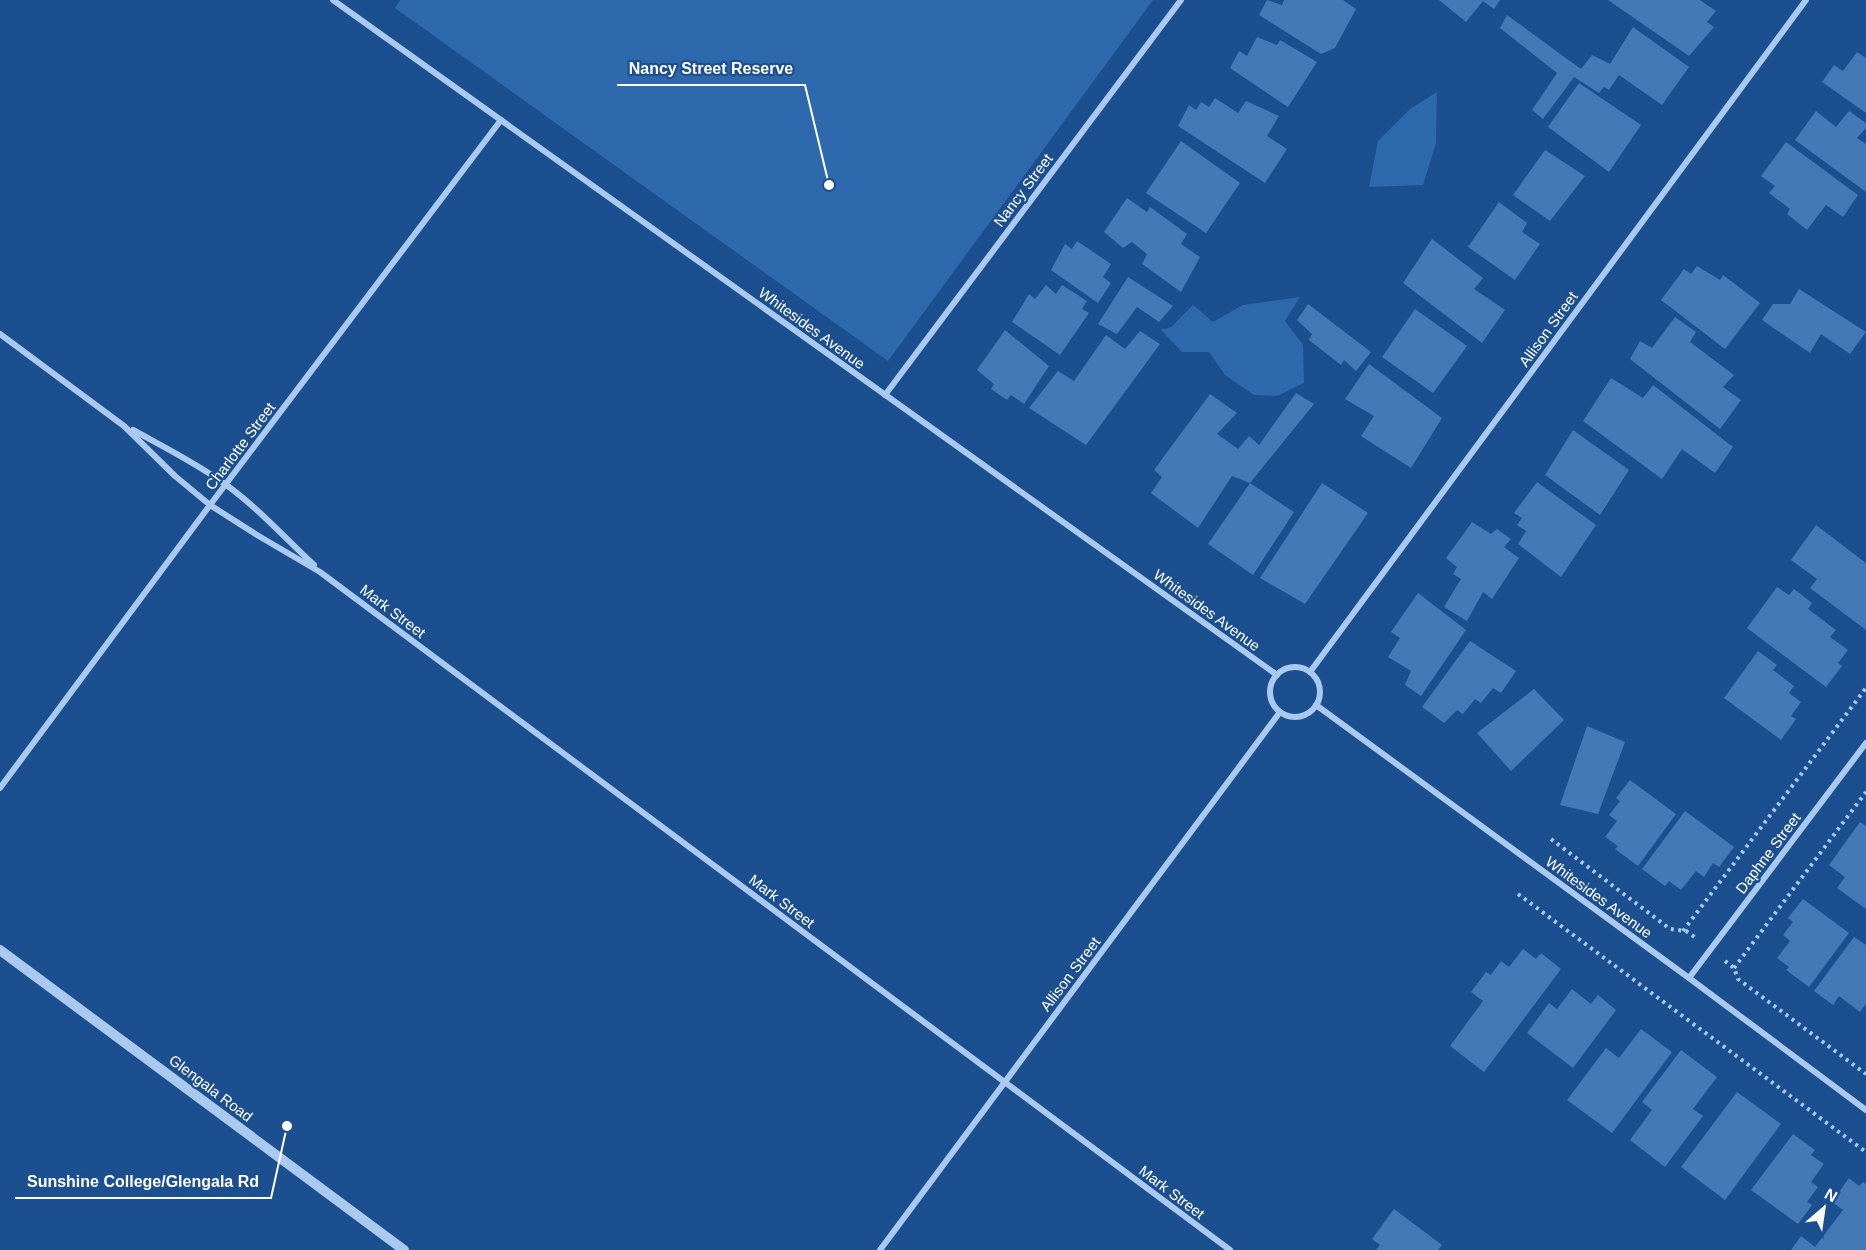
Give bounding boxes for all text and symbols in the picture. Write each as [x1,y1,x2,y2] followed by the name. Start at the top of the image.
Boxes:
[617,51,805,85] callout: Nancy Street Reserve
[629,60,793,77] text: Nancy Street Reserve
[990,150,1056,230] street label: Nancy Street
[756,284,868,372] street label: Whitesides Avenue
[1515,288,1581,370] street label: Allison Street
[202,398,279,493] street label: Charlotte Street
[1151,566,1263,654] street label: Whitesides Avenue
[357,581,430,642] street label: Mark Street
[1732,809,1804,897] street label: Daphne Street
[1543,853,1655,941] street label: Whitesides Avenue
[746,871,819,932] street label: Mark Street
[1037,933,1104,1014] street label: Allison Street
[166,1051,256,1125] street label: Glengala Road
[1136,1162,1209,1223] street label: Mark Street
[15,1164,271,1198] callout: Sunshine College/Glengala Rd
[27,1173,259,1190] text: Sunshine College/Glengala Rd
[1794,1178,1854,1238] north arrow
[1822,1185,1840,1206] text: N

